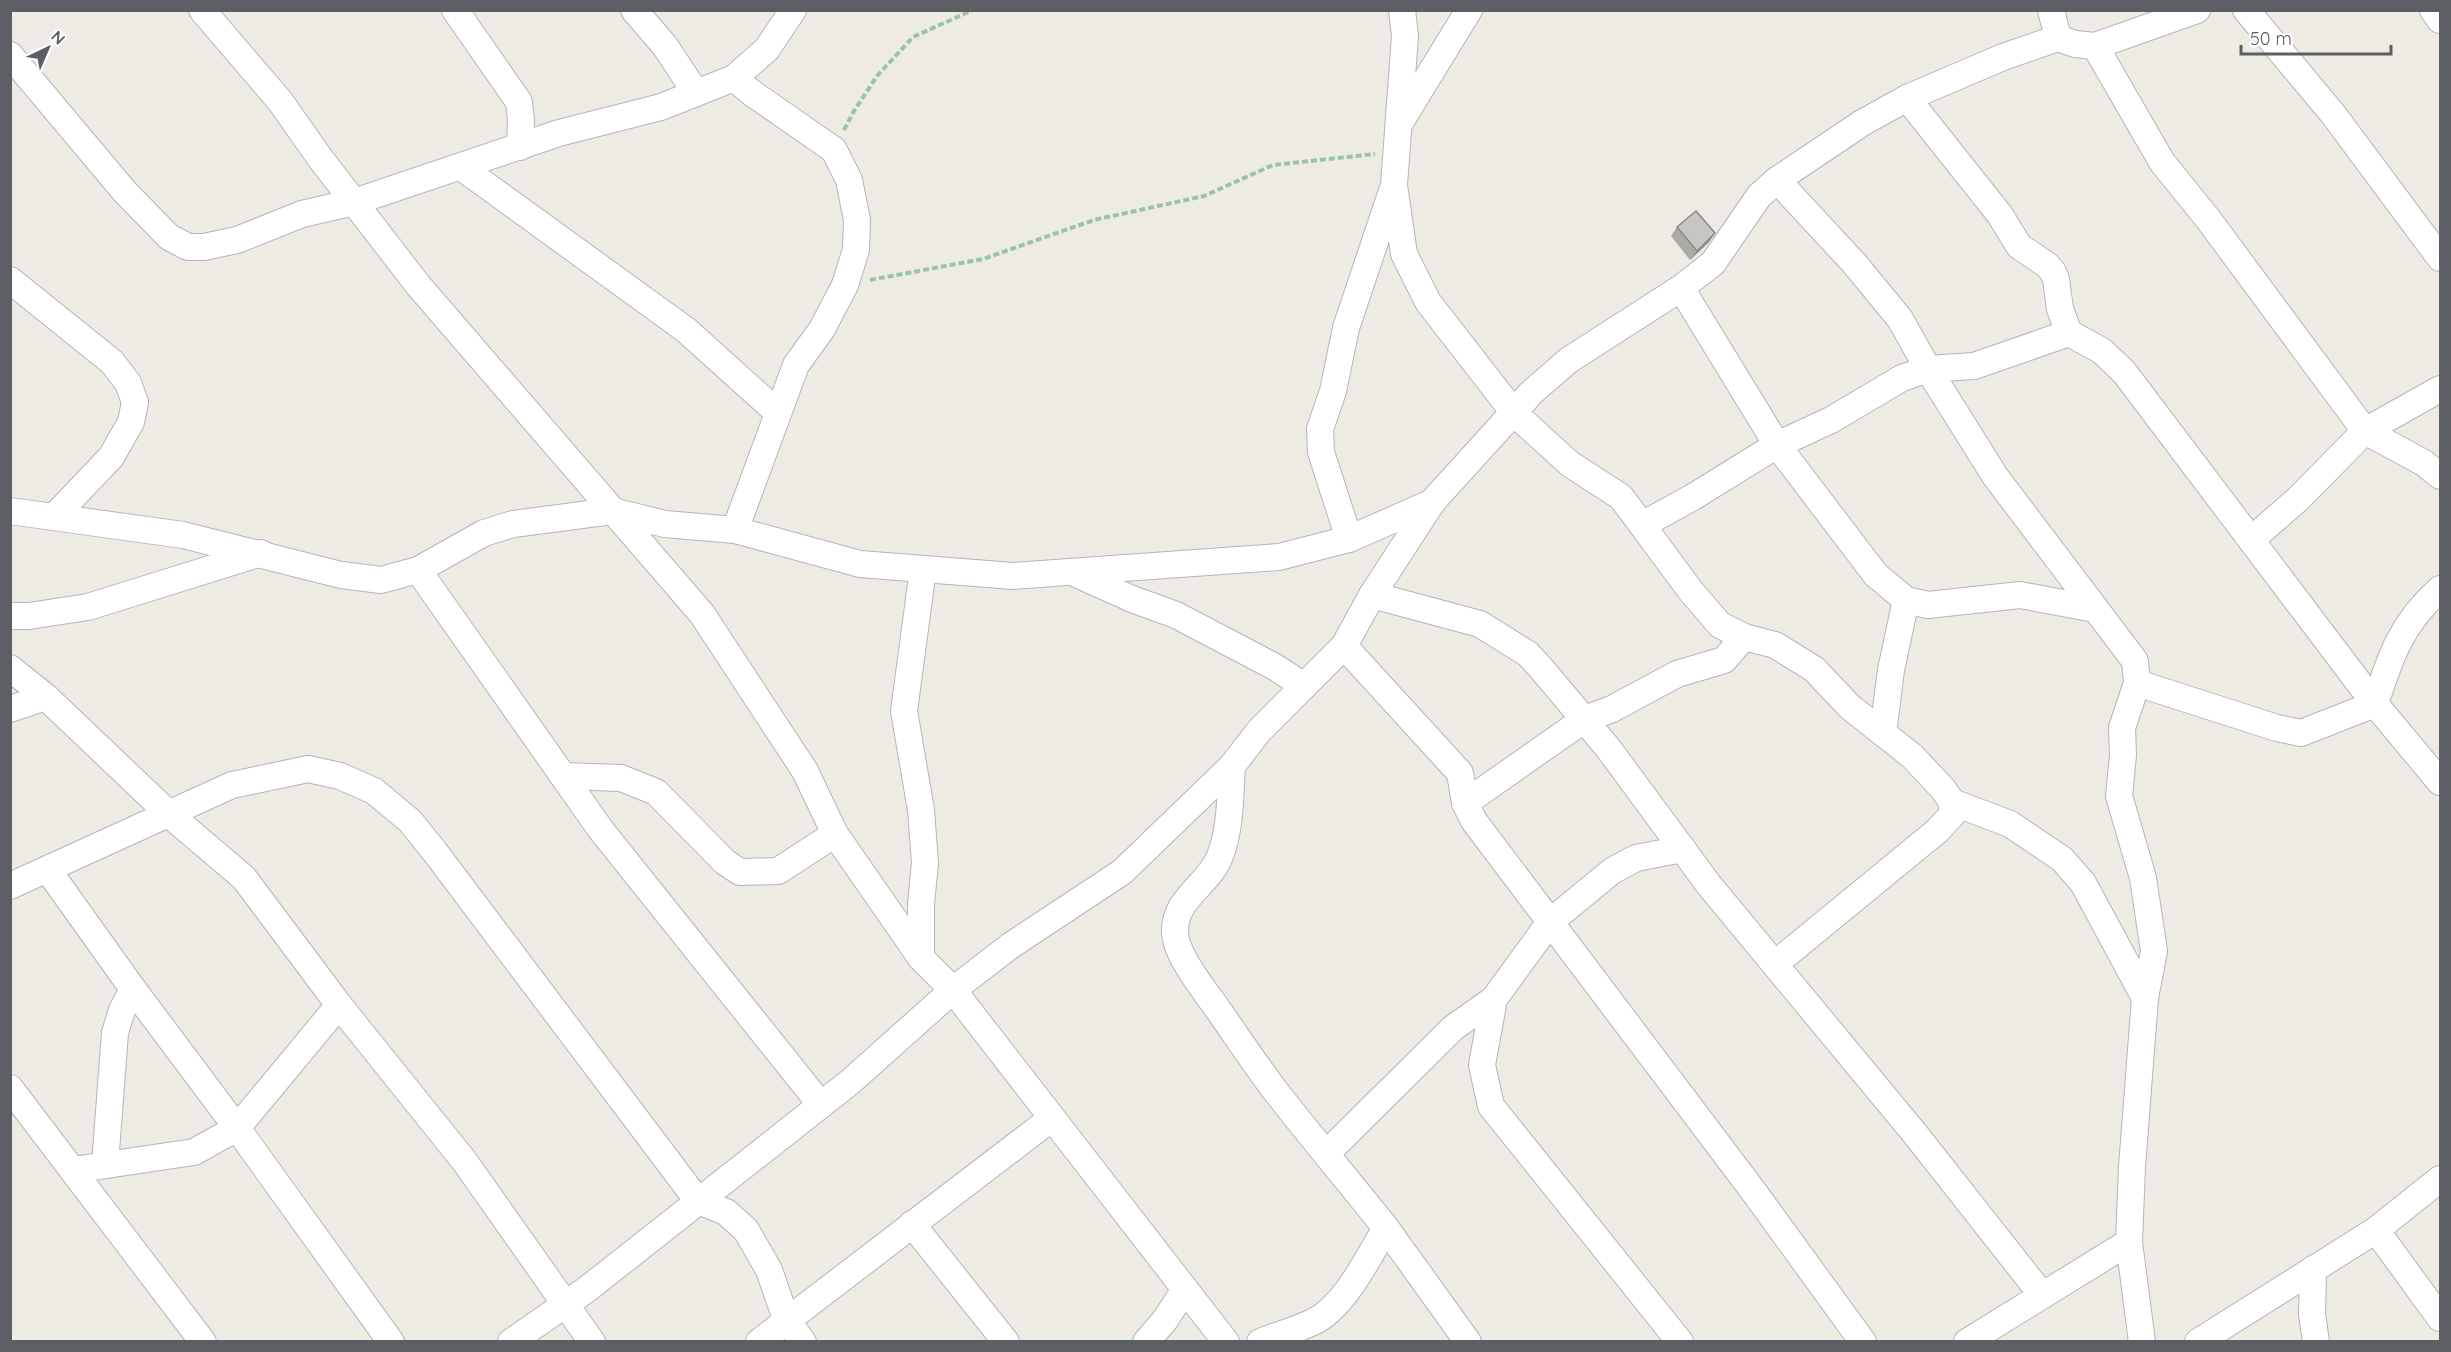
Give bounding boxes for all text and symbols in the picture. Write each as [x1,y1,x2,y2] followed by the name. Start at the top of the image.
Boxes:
[18,18,78,78] north arrow
[2241,18,2391,56] scale bar
[47,26,70,48] text: N
[2250,27,2292,50] text: 50 m

